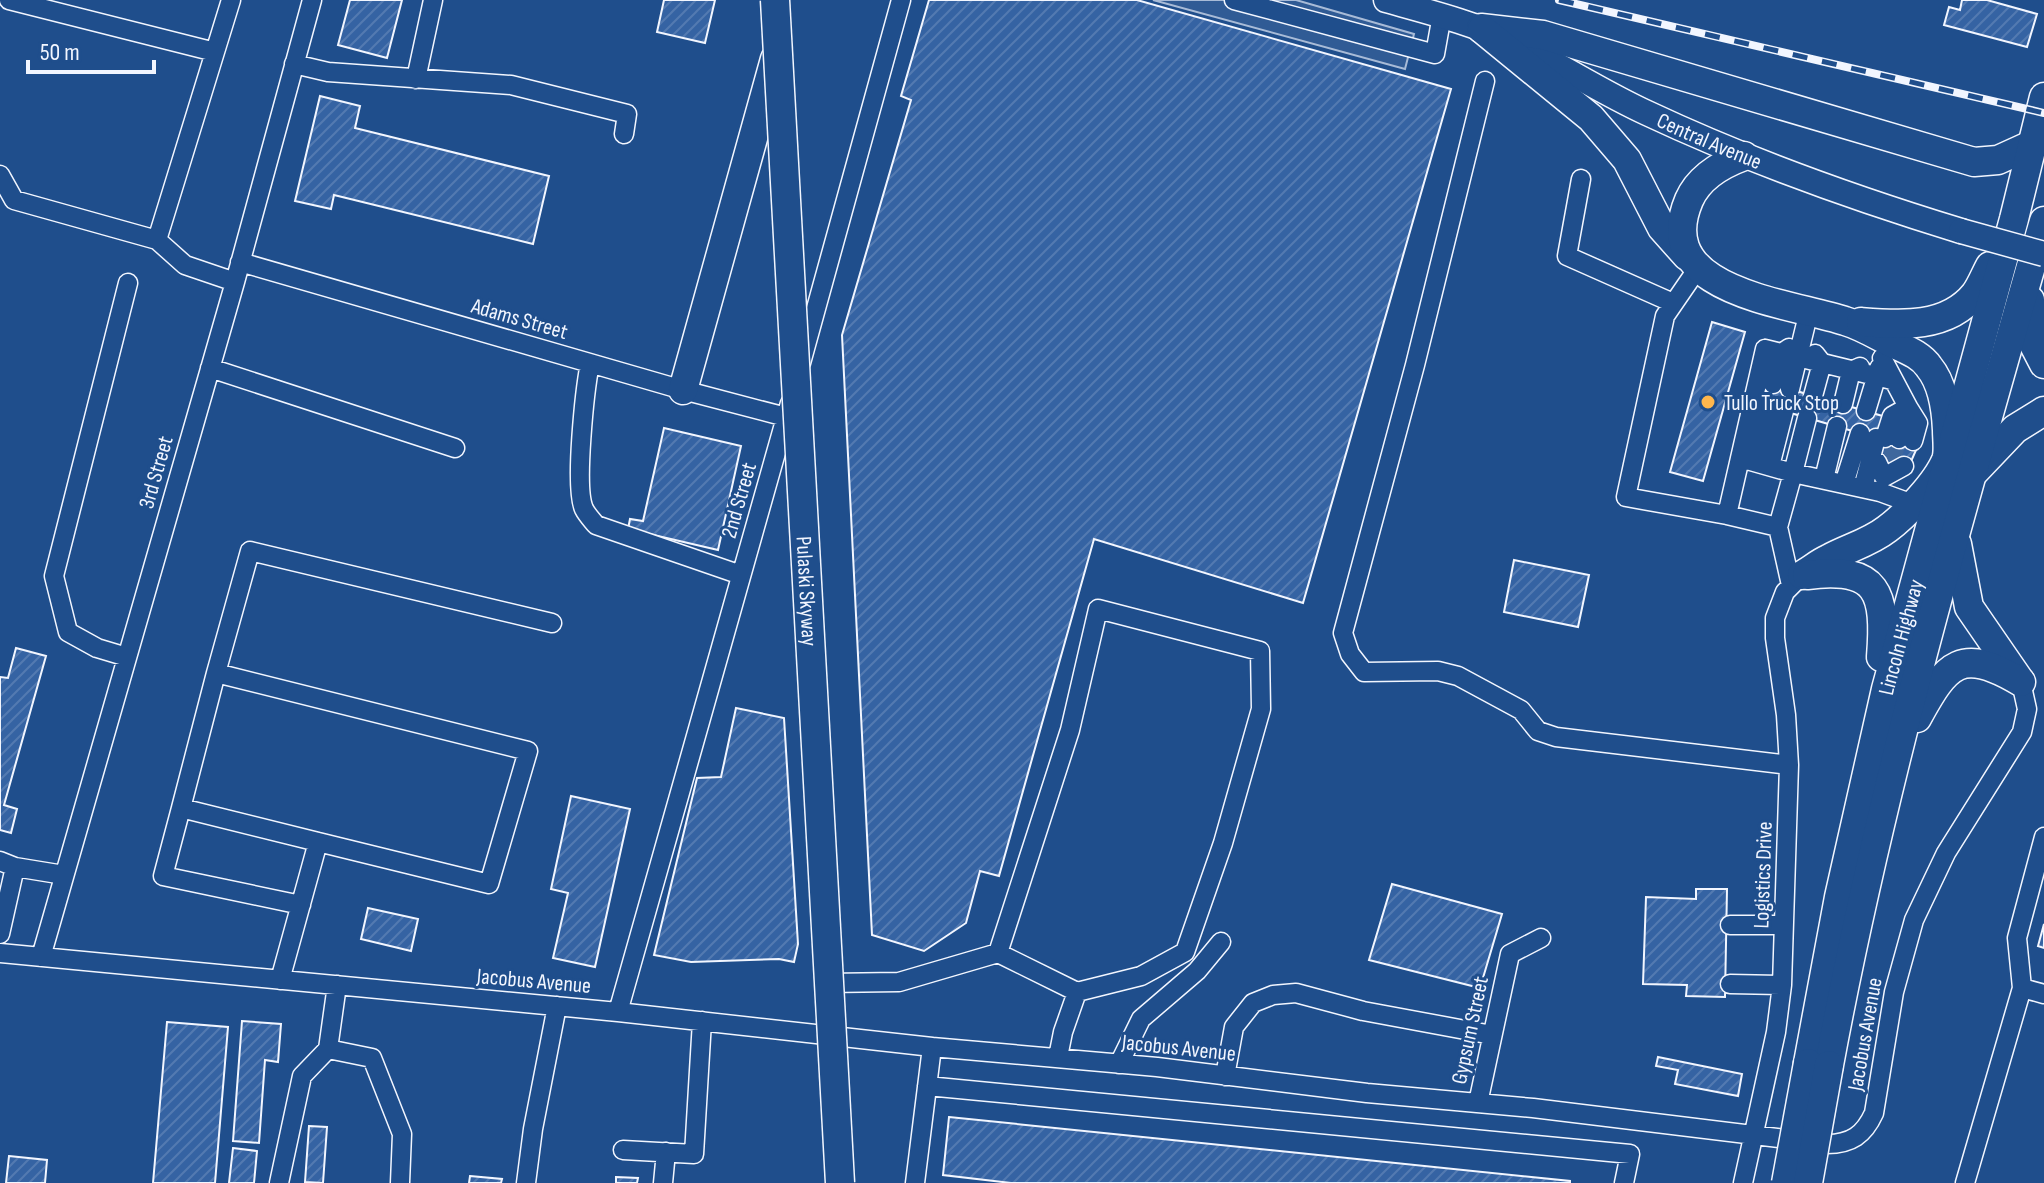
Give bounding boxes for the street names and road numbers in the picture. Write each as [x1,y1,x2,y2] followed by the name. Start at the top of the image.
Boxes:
[1652,107,1765,176] street label: Central Avenue
[467,293,571,346] street label: Adams Street
[133,433,180,512] street label: 3rd Street
[716,459,763,541] street label: 2nd Street
[789,535,823,647] street label: Pulaski Skyway
[1873,576,1930,698] street label: Lincoln Highway
[1748,821,1779,929] street label: Logistics Drive
[475,963,592,1000] street label: Jacobus Avenue
[1446,974,1495,1087] street label: Gypsum Street
[1842,976,1889,1094] street label: Jacobus Avenue
[1120,1029,1237,1068] street label: Jacobus Avenue

